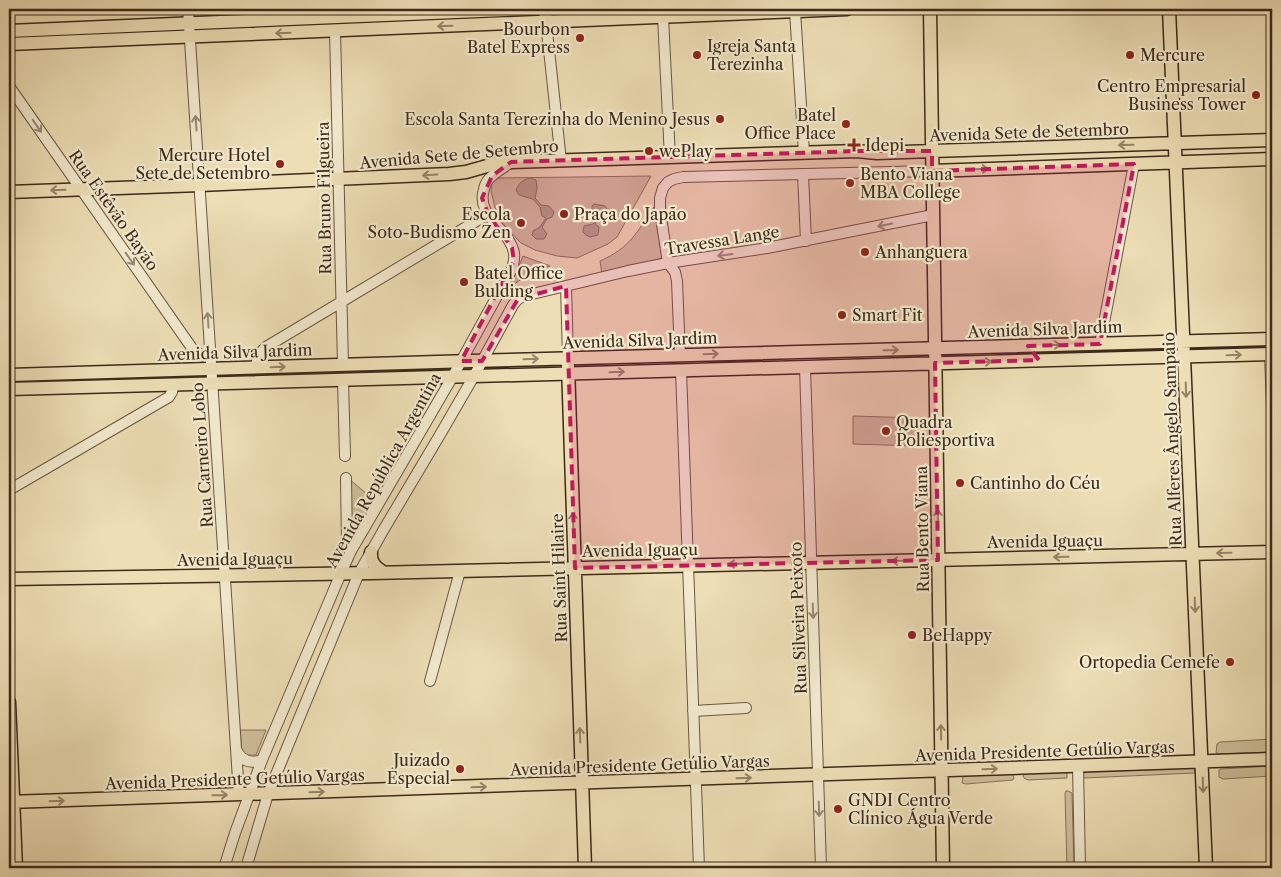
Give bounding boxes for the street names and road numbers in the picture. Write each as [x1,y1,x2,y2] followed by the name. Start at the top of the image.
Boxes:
[928,119,1129,146] street label: Avenida Sete de Setembro
[313,121,335,275] street label: Rua Bruno Filgueira
[358,135,559,173] street label: Avenida Sete de Setembro
[65,146,163,274] street label: Rua Estêvão Bayão
[663,221,781,259] street label: Travessa Lange
[966,316,1123,342] street label: Avenida Silva Jardim
[561,327,718,353] street label: Avenida Silva Jardim
[1158,331,1186,546] street label: Rua Alferes Ângelo Sampaio
[156,339,313,365] street label: Avenida Silva Jardim
[321,369,445,572] street label: Avenida República Argentina
[187,381,217,528] street label: Rua Carneiro Lobo
[911,465,933,592] street label: Rua Bento Viana
[547,513,571,643] street label: Rua Saint Hilaire
[986,530,1103,552] street label: Avenida Iguaçu
[581,539,698,561] street label: Avenida Iguaçu
[785,541,811,695] street label: Rua Silveira Peixoto
[176,548,293,570] street label: Avenida Iguaçu
[914,736,1175,766] street label: Avenida Presidente Getúlio Vargas
[509,750,770,780] street label: Avenida Presidente Getúlio Vargas
[104,764,365,794] street label: Avenida Presidente Getúlio Vargas

